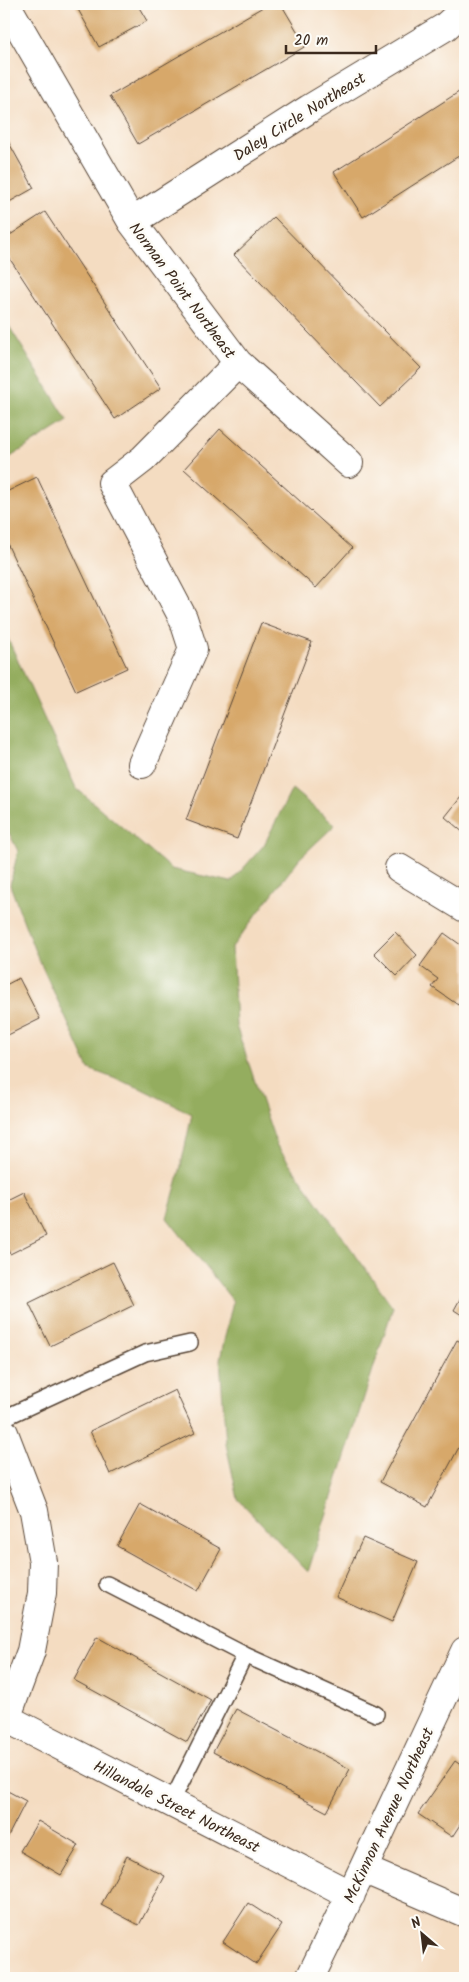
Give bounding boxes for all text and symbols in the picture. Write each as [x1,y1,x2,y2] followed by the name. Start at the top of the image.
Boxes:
[286,22,376,54] scale bar
[294,29,328,53] text: 20 m
[229,66,372,168] street label: Daley Circle Northeast
[122,217,242,365] street label: Norman Point Northeast
[338,1723,442,1908] street label: McKinnon Avenue Northeast
[89,1754,265,1861] street label: Hillandale Street Northeast
[396,1910,446,1960] north arrow
[407,1912,426,1935] text: N

